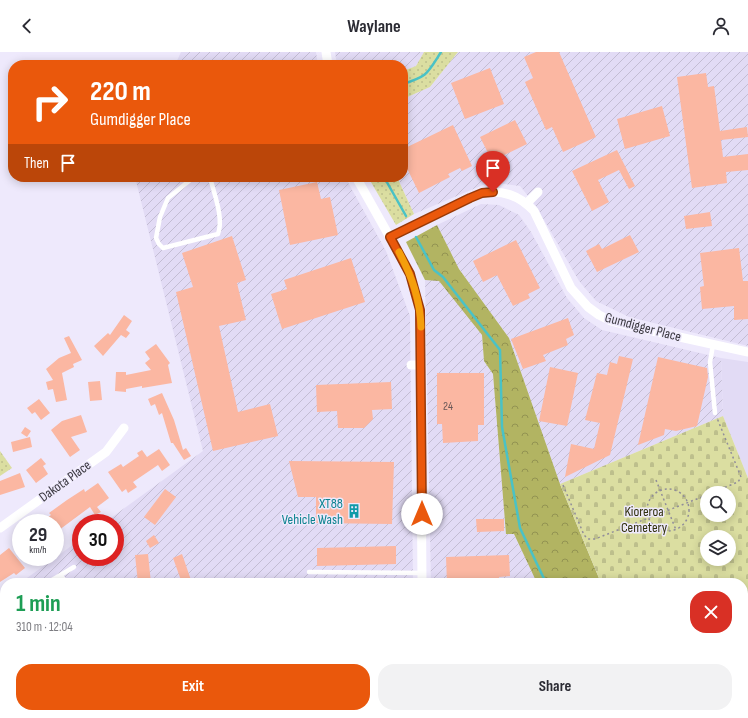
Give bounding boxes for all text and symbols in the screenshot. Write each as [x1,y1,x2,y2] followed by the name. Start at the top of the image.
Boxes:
[16,15,38,37] icon: back
[710,15,732,37] icon: person
[347,16,401,37] text: Waylane
[90,75,151,108] text: 220 m
[24,76,76,128] icon: right
[90,109,191,130] text: Gumdigger Place
[476,151,510,192] pin
[57,152,79,174] icon: arrive
[24,154,49,173] text: Then
[482,157,504,179] icon: arrive
[603,309,683,345] street label: Gumdigger Place
[443,399,453,414] house number: 24
[36,456,94,506] street label: Dakota Place
[700,486,736,566] map controls
[700,486,736,522] button: search
[401,493,443,535] position arrow
[282,495,343,528] place label: XT88 Vehicle Wash
[346,503,362,519] building icon: XT88 Vehicle Wash
[621,503,668,536] park label: Kioreroa Cemetery
[72,514,124,566] speed limit sign: 30
[29,523,47,547] text: 29
[700,530,736,566] button: layers
[29,544,47,556] text: km/h
[16,589,61,618] text: 1 min
[690,591,732,633] button: close
[16,619,73,635] text: 310 m · 12:04
[16,664,370,710] button: Exit
[378,664,732,710] button: Share

